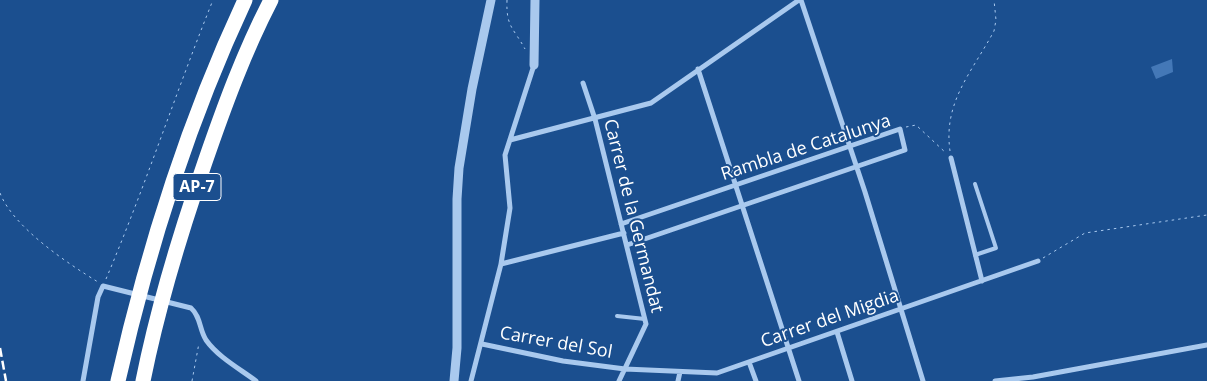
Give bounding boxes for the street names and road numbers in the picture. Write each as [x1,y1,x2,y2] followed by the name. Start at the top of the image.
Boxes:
[718,110,894,186] street label: Rambla de Catalunya
[598,117,668,315] street label: Carrer de la Germandat
[173,173,221,200] road number: AP-7
[758,285,902,353] street label: Carrer del Migdia
[498,322,614,364] street label: Carrer del Sol

